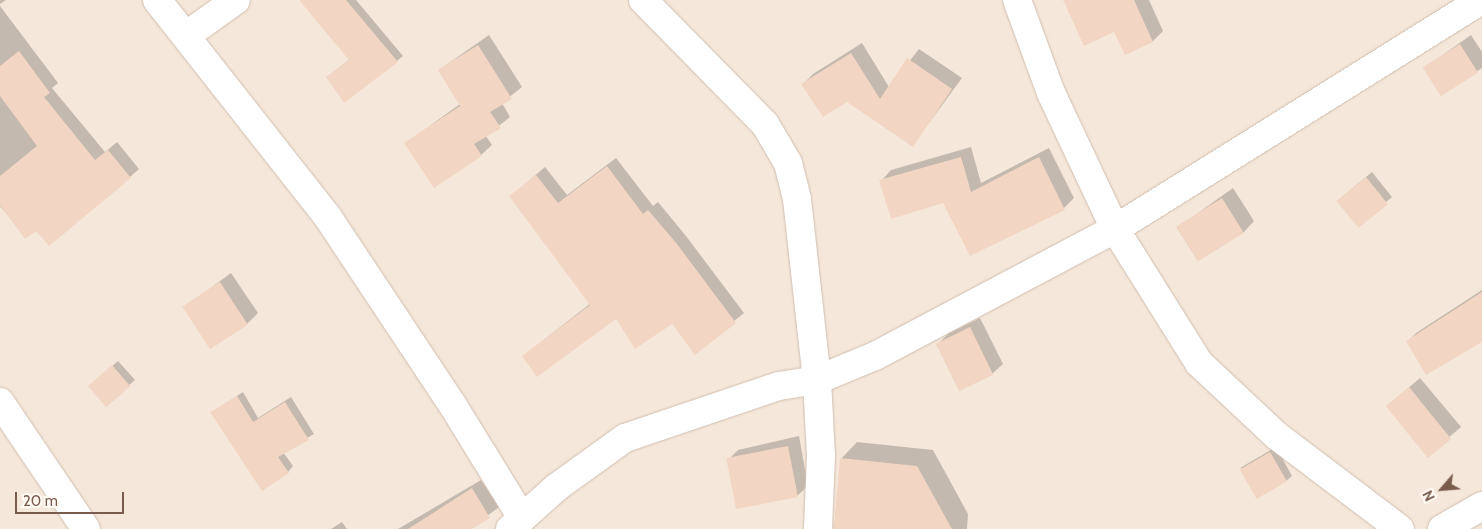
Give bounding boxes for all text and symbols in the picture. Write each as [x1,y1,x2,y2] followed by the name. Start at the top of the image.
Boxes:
[1417,464,1467,514] north arrow
[18,482,126,514] scale bar
[1418,487,1439,504] text: N
[23,492,58,510] text: 20 m

